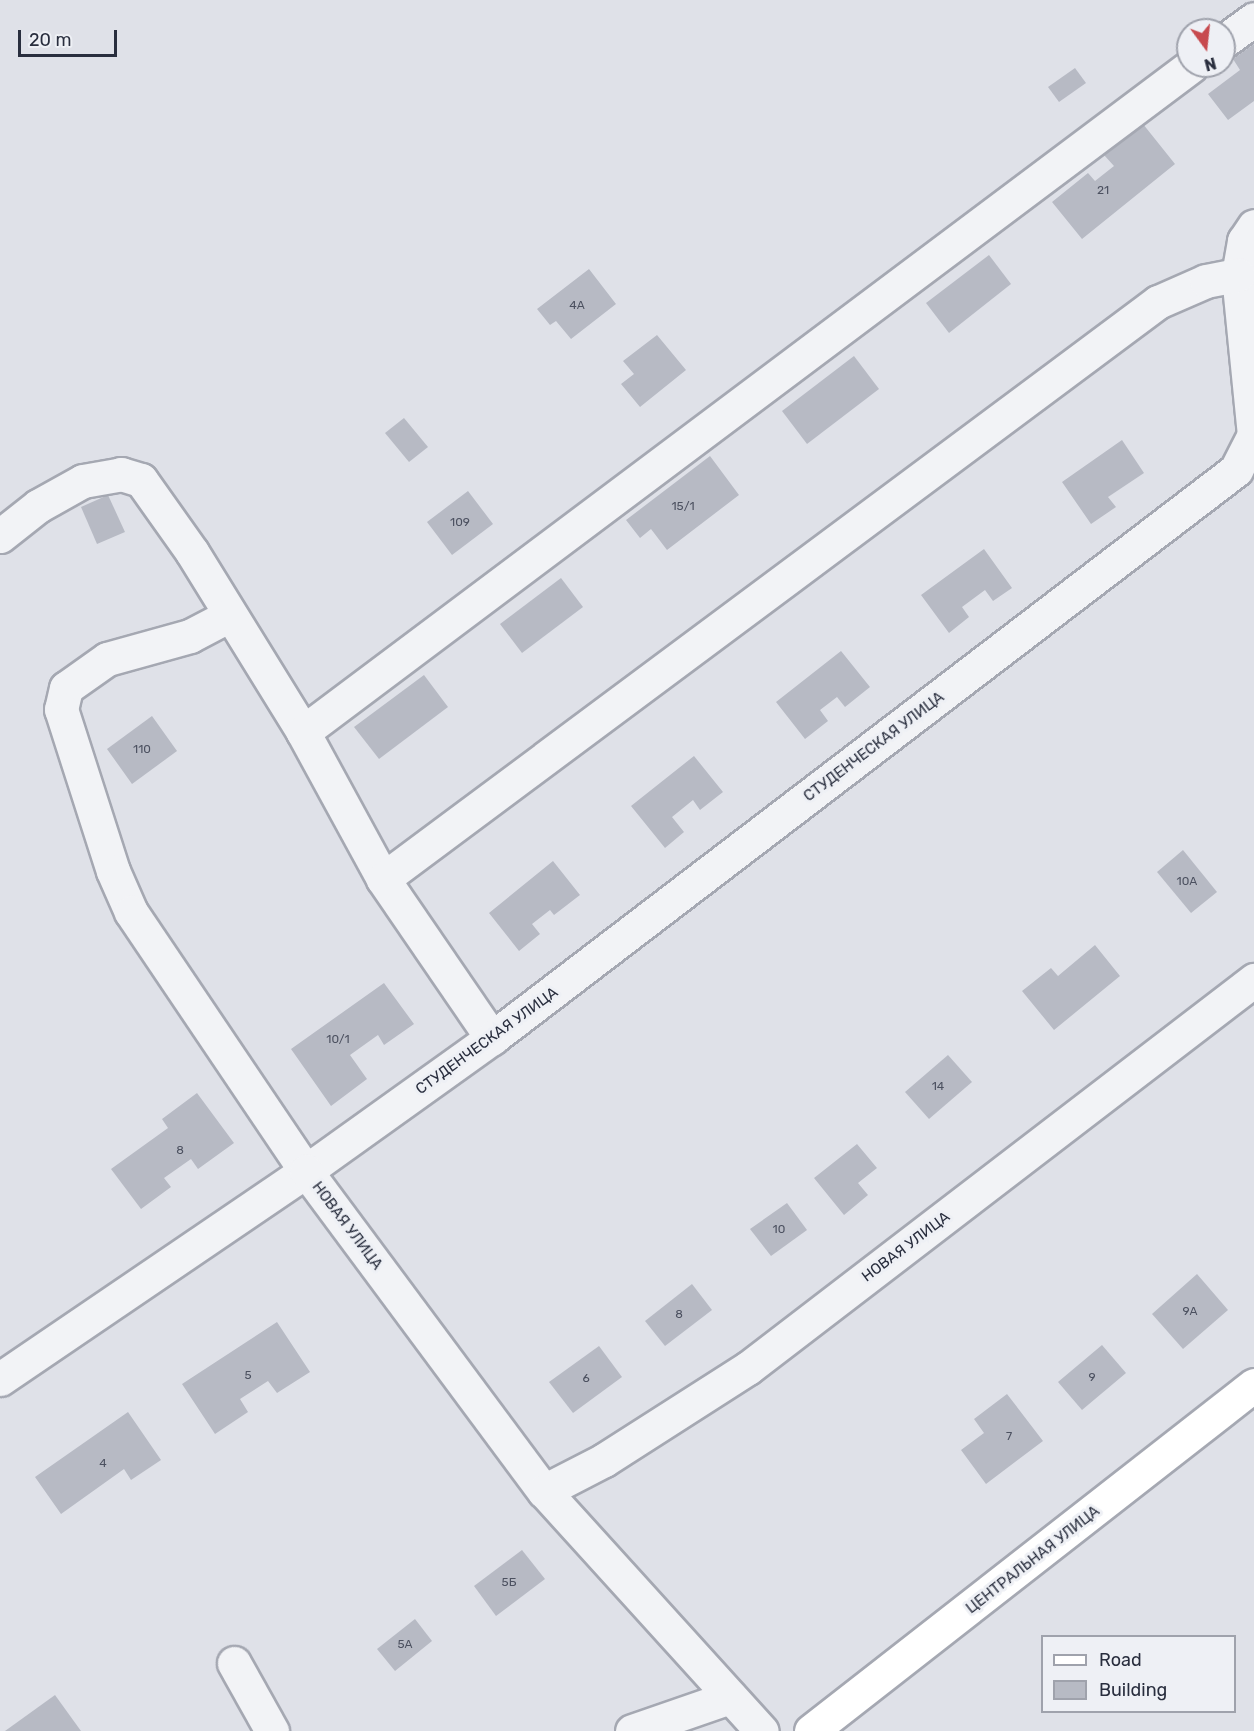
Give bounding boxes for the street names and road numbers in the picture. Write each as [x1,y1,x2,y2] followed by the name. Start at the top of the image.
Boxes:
[800,688,948,806] street label: СТУДЕНЧЕСКАЯ УЛИЦА
[413,983,561,1099] street label: СТУДЕНЧЕСКАЯ УЛИЦА
[308,1178,386,1274] street label: НОВАЯ УЛИЦА
[858,1208,954,1286] street label: НОВАЯ УЛИЦА
[963,1502,1103,1618] street label: ЦЕНТРАЛЬНАЯ УЛИЦА

